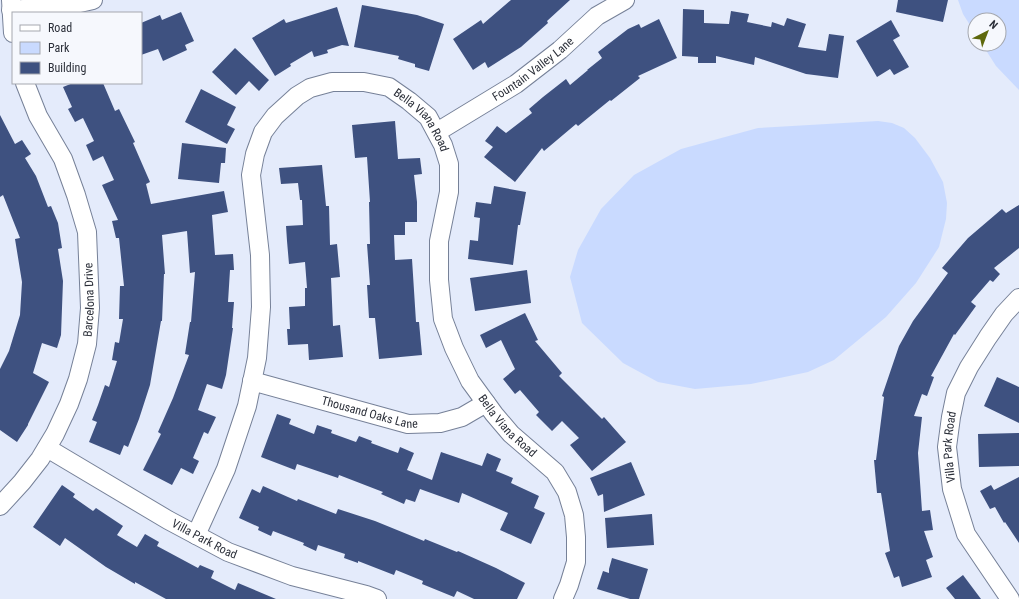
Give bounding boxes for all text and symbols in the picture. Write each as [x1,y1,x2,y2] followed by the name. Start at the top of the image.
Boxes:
[12,12,142,84] legend
[967,12,1007,52] north arrow
[986,18,1000,32] text: N
[48,21,72,35] text: Road
[490,34,577,104] street label: Fountain Valley Lane
[48,41,70,55] text: Park
[48,61,86,75] text: Building
[391,85,452,153] street label: Bella Viana Road
[81,262,97,337] street label: Barcelona Drive
[475,392,539,460] street label: Bella Viana Road
[320,393,418,431] street label: Thousand Oaks Lane
[940,410,959,483] street label: Villa Park Road
[169,516,239,562] street label: Villa Park Road

